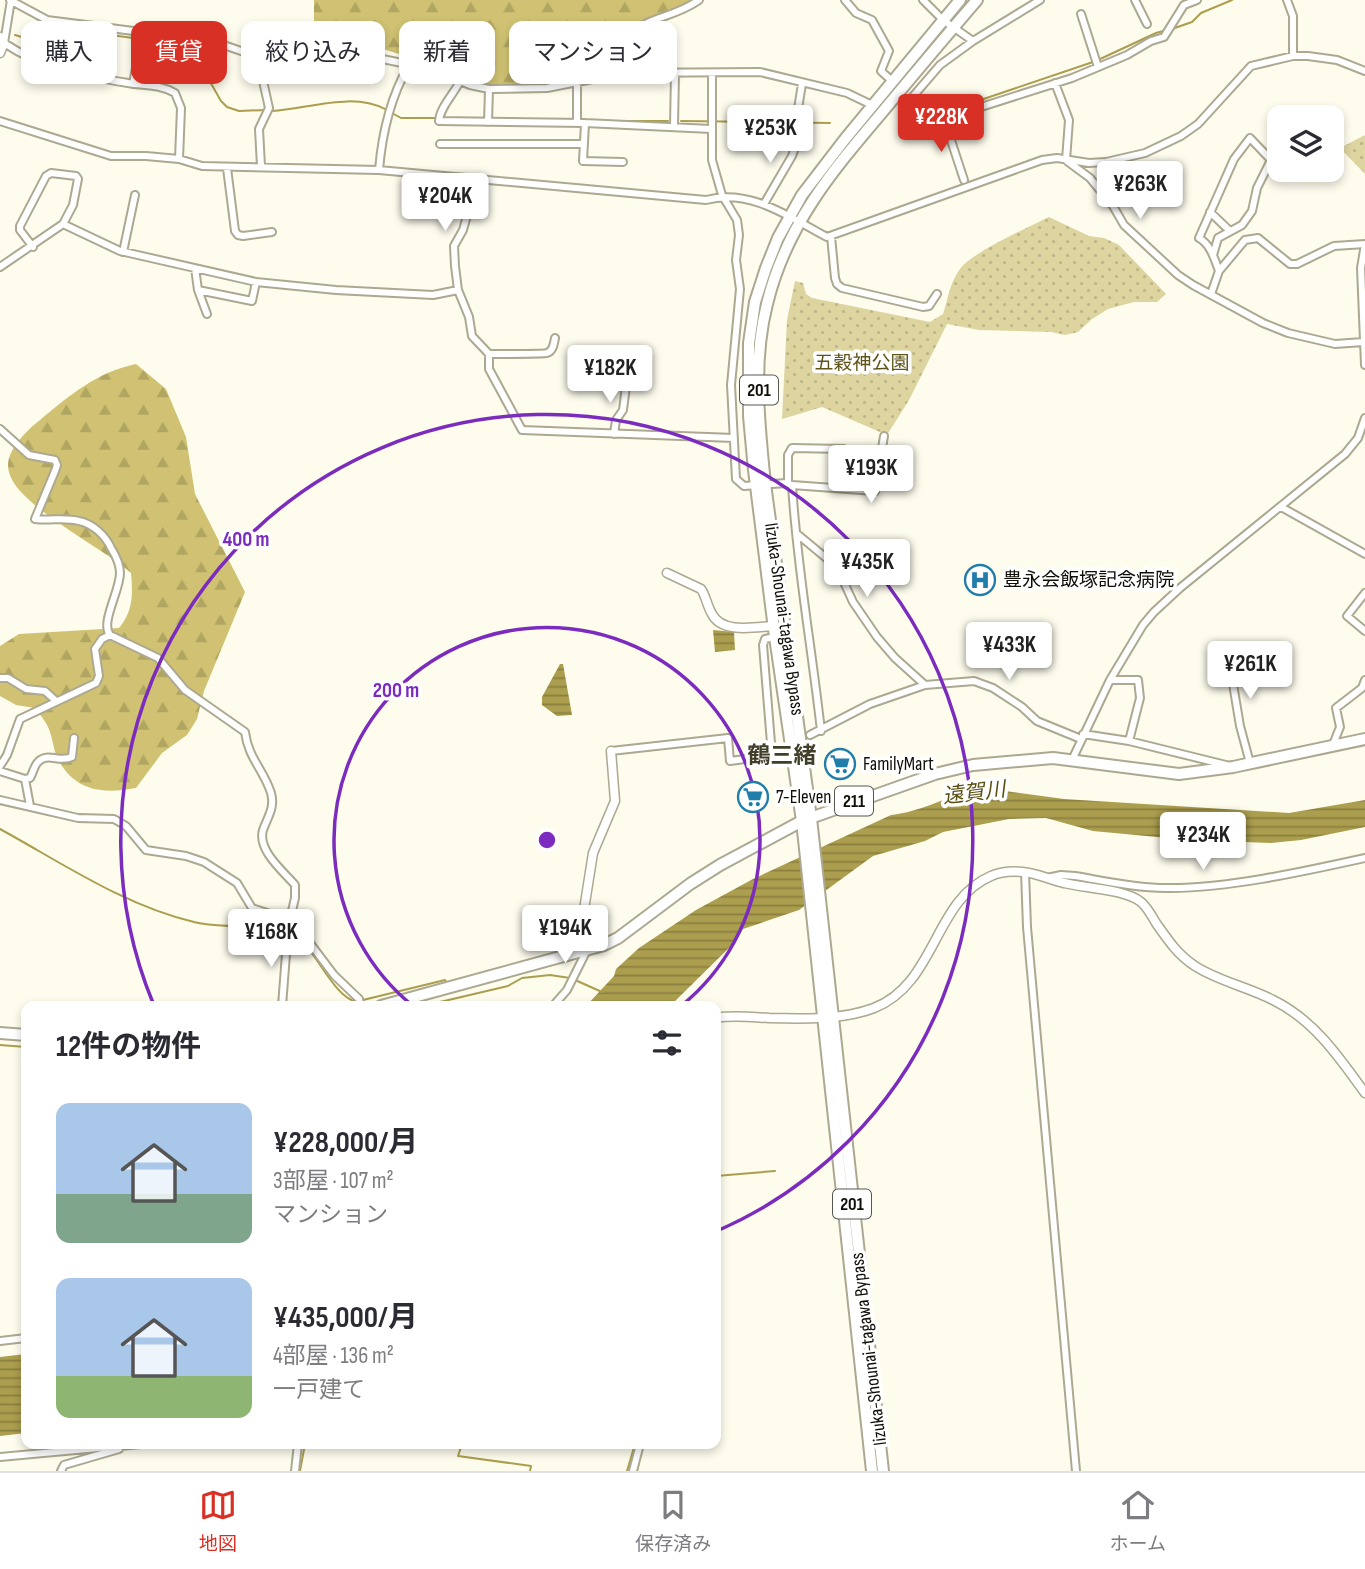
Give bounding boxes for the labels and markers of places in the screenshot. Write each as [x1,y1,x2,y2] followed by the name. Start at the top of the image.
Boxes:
[892,94,990,154] pin: ¥228K
[721,106,819,165] pin: ¥253K
[1091,162,1189,221] pin: ¥263K
[396,174,494,233] pin: ¥204K
[561,346,659,405] pin: ¥182K
[822,446,920,505] pin: ¥193K
[818,540,916,599] pin: ¥435K
[963,563,997,597] hospital icon: 豊永会飯塚記念病院
[1003,569,1174,592] place label: 豊永会飯塚記念病院
[960,622,1058,682] pin: ¥433K
[1201,642,1299,701] pin: ¥261K
[823,747,857,781] supermarket icon: FamilyMart
[863,753,934,776] place label: FamilyMart
[736,780,770,814] supermarket icon: 7-Eleven
[776,786,831,809] place label: 7-Eleven
[1154,812,1252,872] pin: ¥234K
[535,828,559,852] centre of rings
[516,906,614,965] pin: ¥194K
[222,909,320,969] pin: ¥168K

